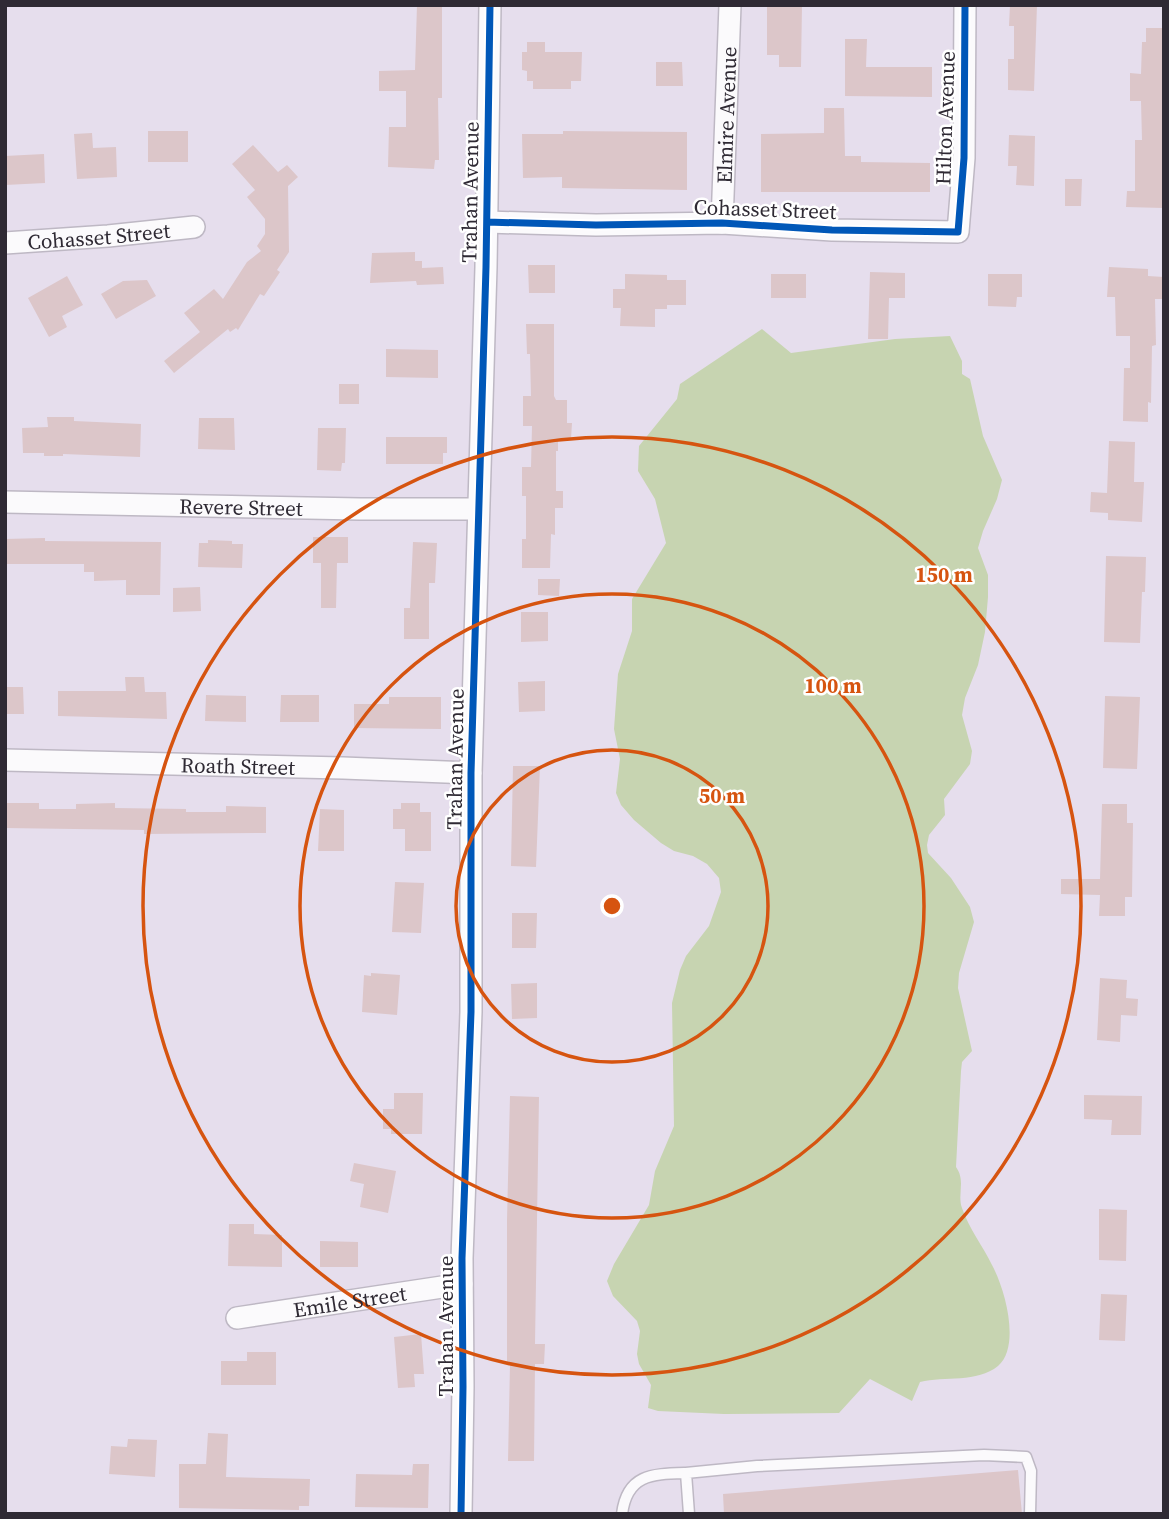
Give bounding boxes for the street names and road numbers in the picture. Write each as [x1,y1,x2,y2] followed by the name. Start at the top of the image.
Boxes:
[709,46,743,184] street label: Elmire Avenue
[928,51,962,185] street label: Hilton Avenue
[454,121,486,263] street label: Trahan Avenue
[693,192,837,226] street label: Cohasset Street
[26,215,172,256] street label: Cohasset Street
[179,491,303,522] street label: Revere Street
[439,688,471,830] street label: Trahan Avenue
[180,750,296,781] street label: Roath Street
[431,1255,460,1397] street label: Trahan Avenue
[291,1278,408,1324] street label: Emile Street

